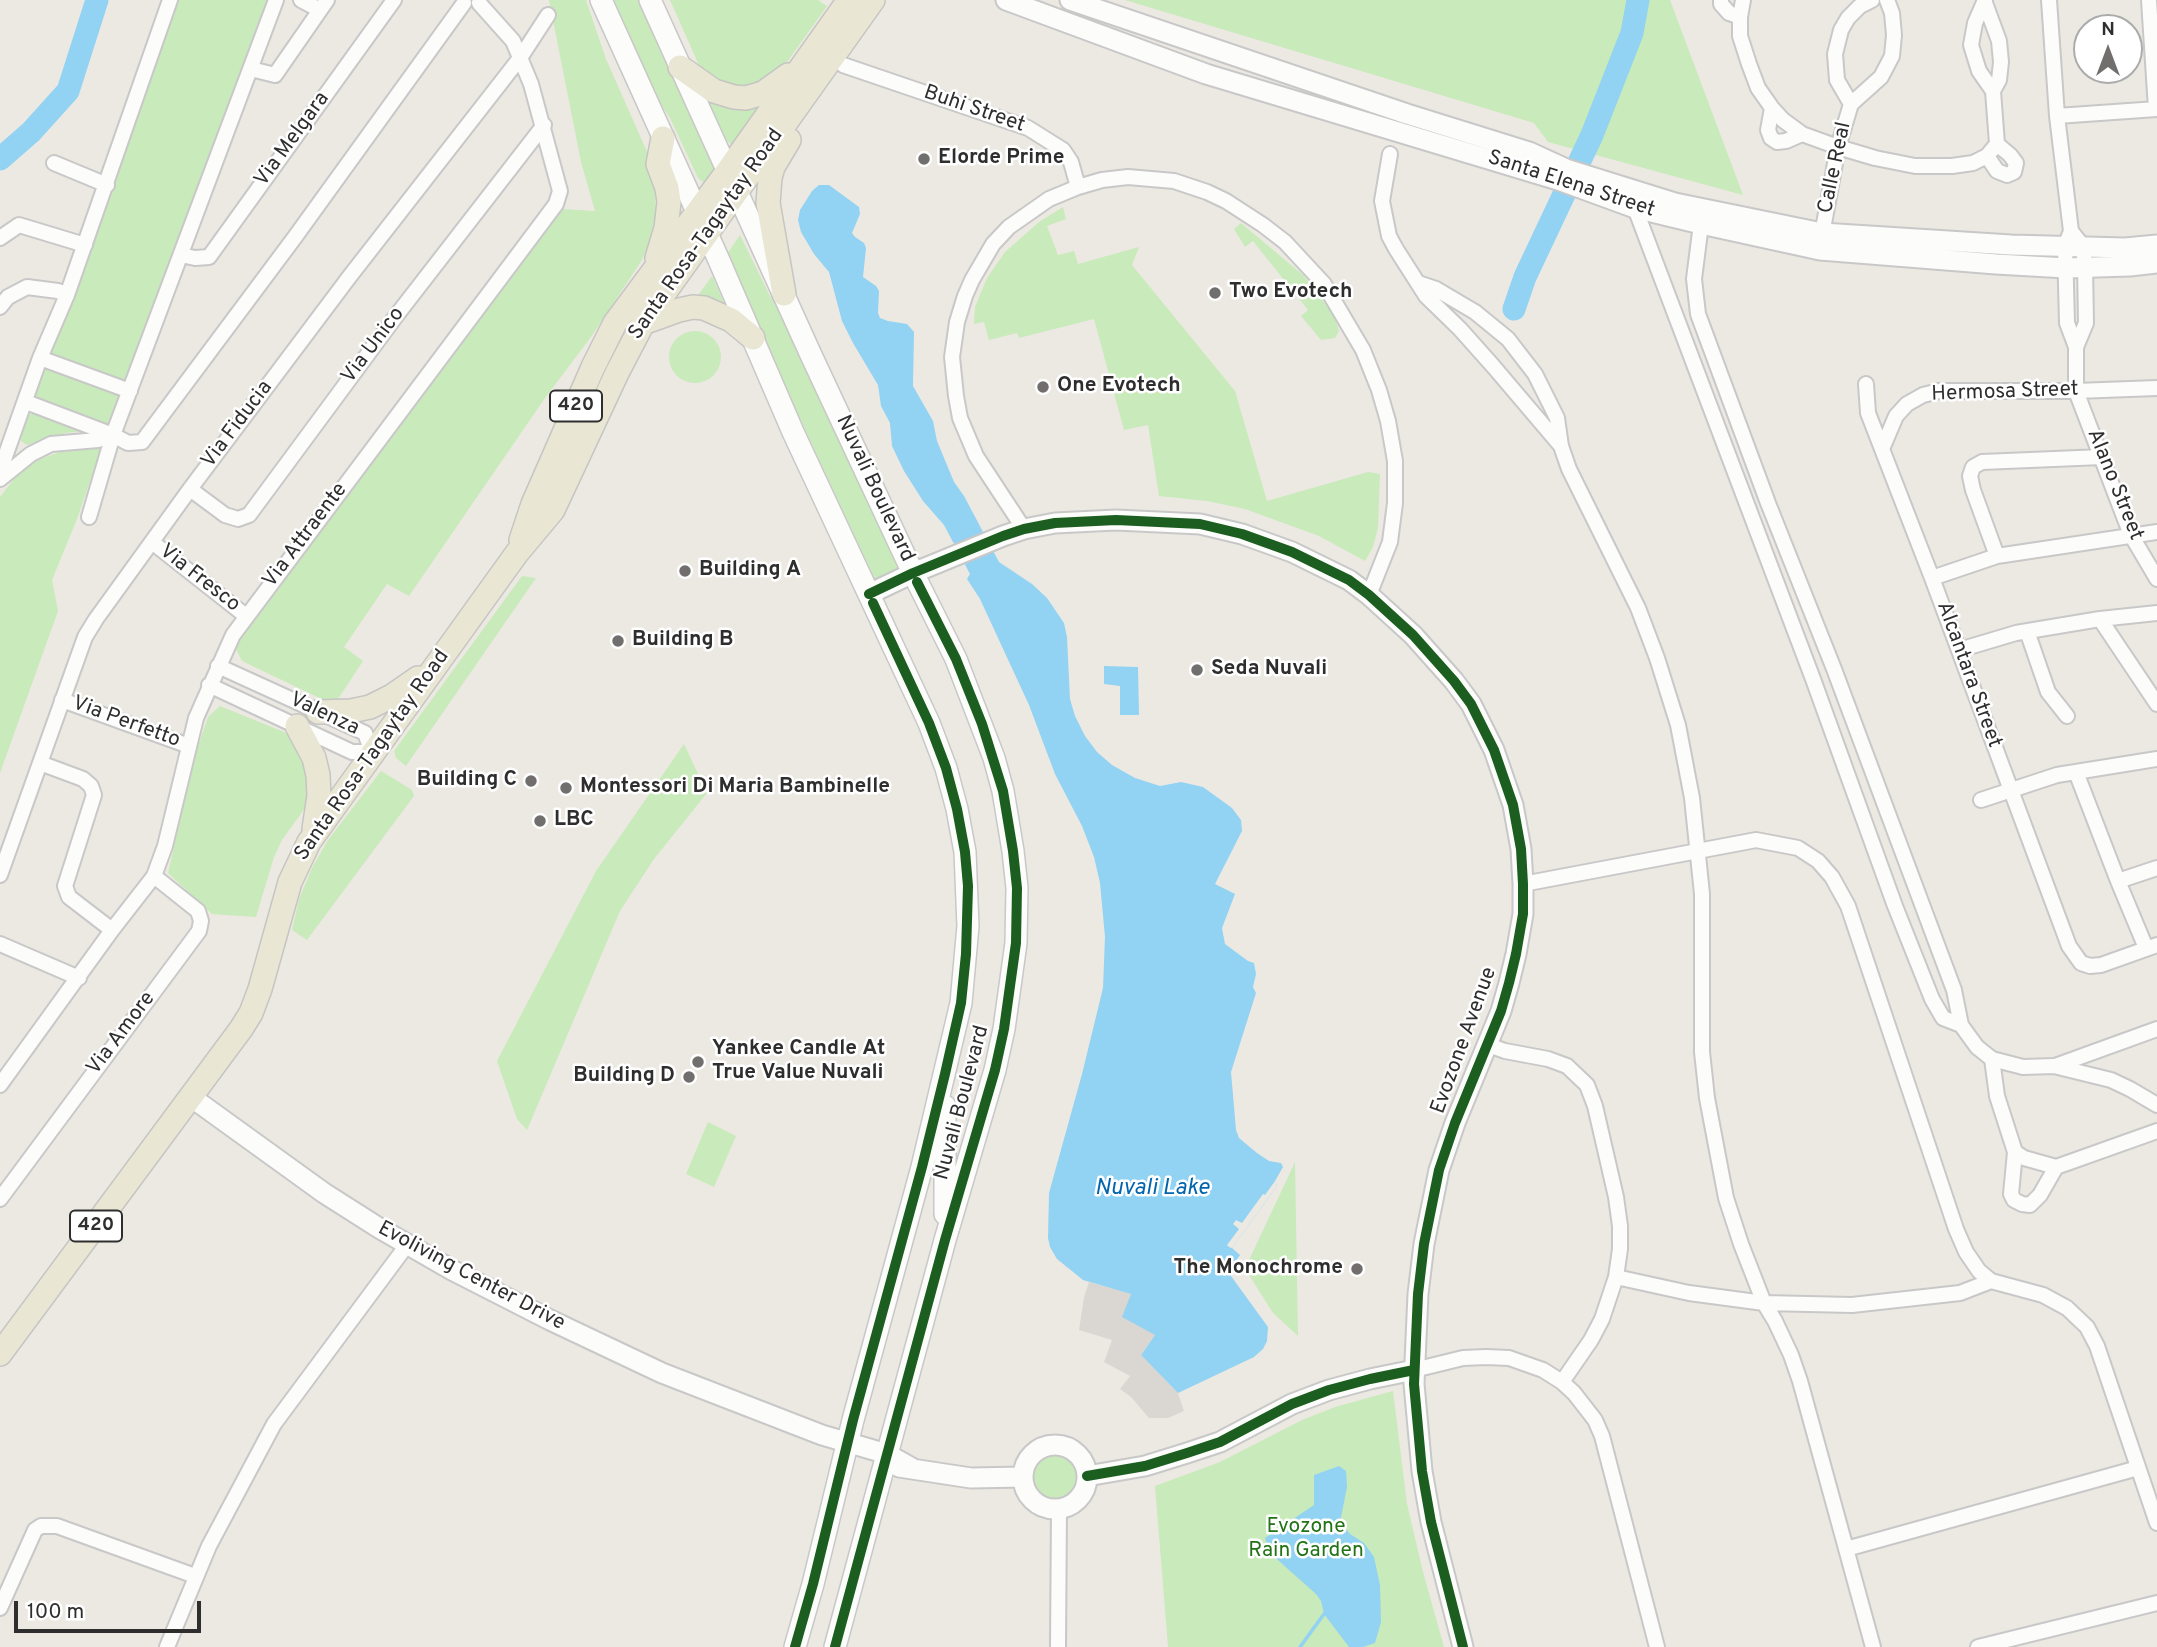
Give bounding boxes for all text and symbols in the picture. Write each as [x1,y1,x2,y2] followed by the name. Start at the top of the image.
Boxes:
[2073,14,2143,84] north arrow
[2101,18,2115,42] text: N
[920,81,1028,139] street label: Buhi Street
[250,88,336,192] street label: Via Melgara
[1814,120,1858,216] street label: Calle Real
[624,125,790,345] street label: Santa Rosa-Tagaytay Road
[938,146,1064,172] place label: Elorde Prime
[1484,146,1658,224] street label: Santa Elena Street
[916,151,932,167] marker: Elorde Prime
[1229,280,1352,306] place label: Two Evotech
[1207,285,1223,301] marker: Two Evotech
[337,303,411,389] street label: Via Unico
[1057,374,1181,400] place label: One Evotech
[197,376,279,474] street label: Via Fiducia
[1931,378,2079,408] street label: Hermosa Street
[1035,379,1051,395] marker: One Evotech
[550,390,602,422] road number: 420
[829,412,919,566] street label: Nuvali Boulevard
[2080,426,2148,544] street label: Alano Street
[258,479,354,593] street label: Via Attraente
[153,540,245,618] street label: Via Fresco
[699,558,801,584] place label: Building A
[677,563,693,579] marker: Building A
[1930,599,2006,751] street label: Alcantara Street
[632,628,733,654] place label: Building B
[610,633,626,649] marker: Building B
[290,646,456,866] street label: Santa Rosa-Tagaytay Road
[1211,657,1327,683] place label: Seda Nuvali
[1189,662,1205,678] marker: Seda Nuvali
[285,688,363,742] street label: Valenza
[69,692,183,754] street label: Via Perfetto
[417,768,517,794] place label: Building C
[523,773,539,789] marker: Building C
[580,775,890,801] place label: Montessori Di Maria Bambinelle
[558,780,574,796] marker: Montessori Di Maria Bambinelle
[554,808,594,834] place label: LBC
[532,813,548,829] marker: LBC
[1427,964,1503,1118] street label: Evozone Avenue
[82,987,162,1081] street label: Via Amore
[930,1023,996,1183] street label: Nuvali Boulevard
[712,1037,885,1087] place label: Yankee Candle At True Value Nuvali
[690,1054,706,1070] marker: Yankee Candle At True Value Nuvali
[573,1064,675,1090] place label: Building D
[681,1069,697,1085] marker: Building D
[1095,1175,1209,1203] water label: Nuvali Lake
[70,1210,122,1242] road number: 420
[373,1217,569,1337] street label: Evoliving Center Drive
[1174,1256,1343,1282] place label: The Monochrome
[1349,1261,1365,1277] marker: The Monochrome
[1248,1515,1364,1565] park label: Evozone Rain Garden
[18,1588,205,1632] scale bar
[27,1599,84,1626] text: 100 m

